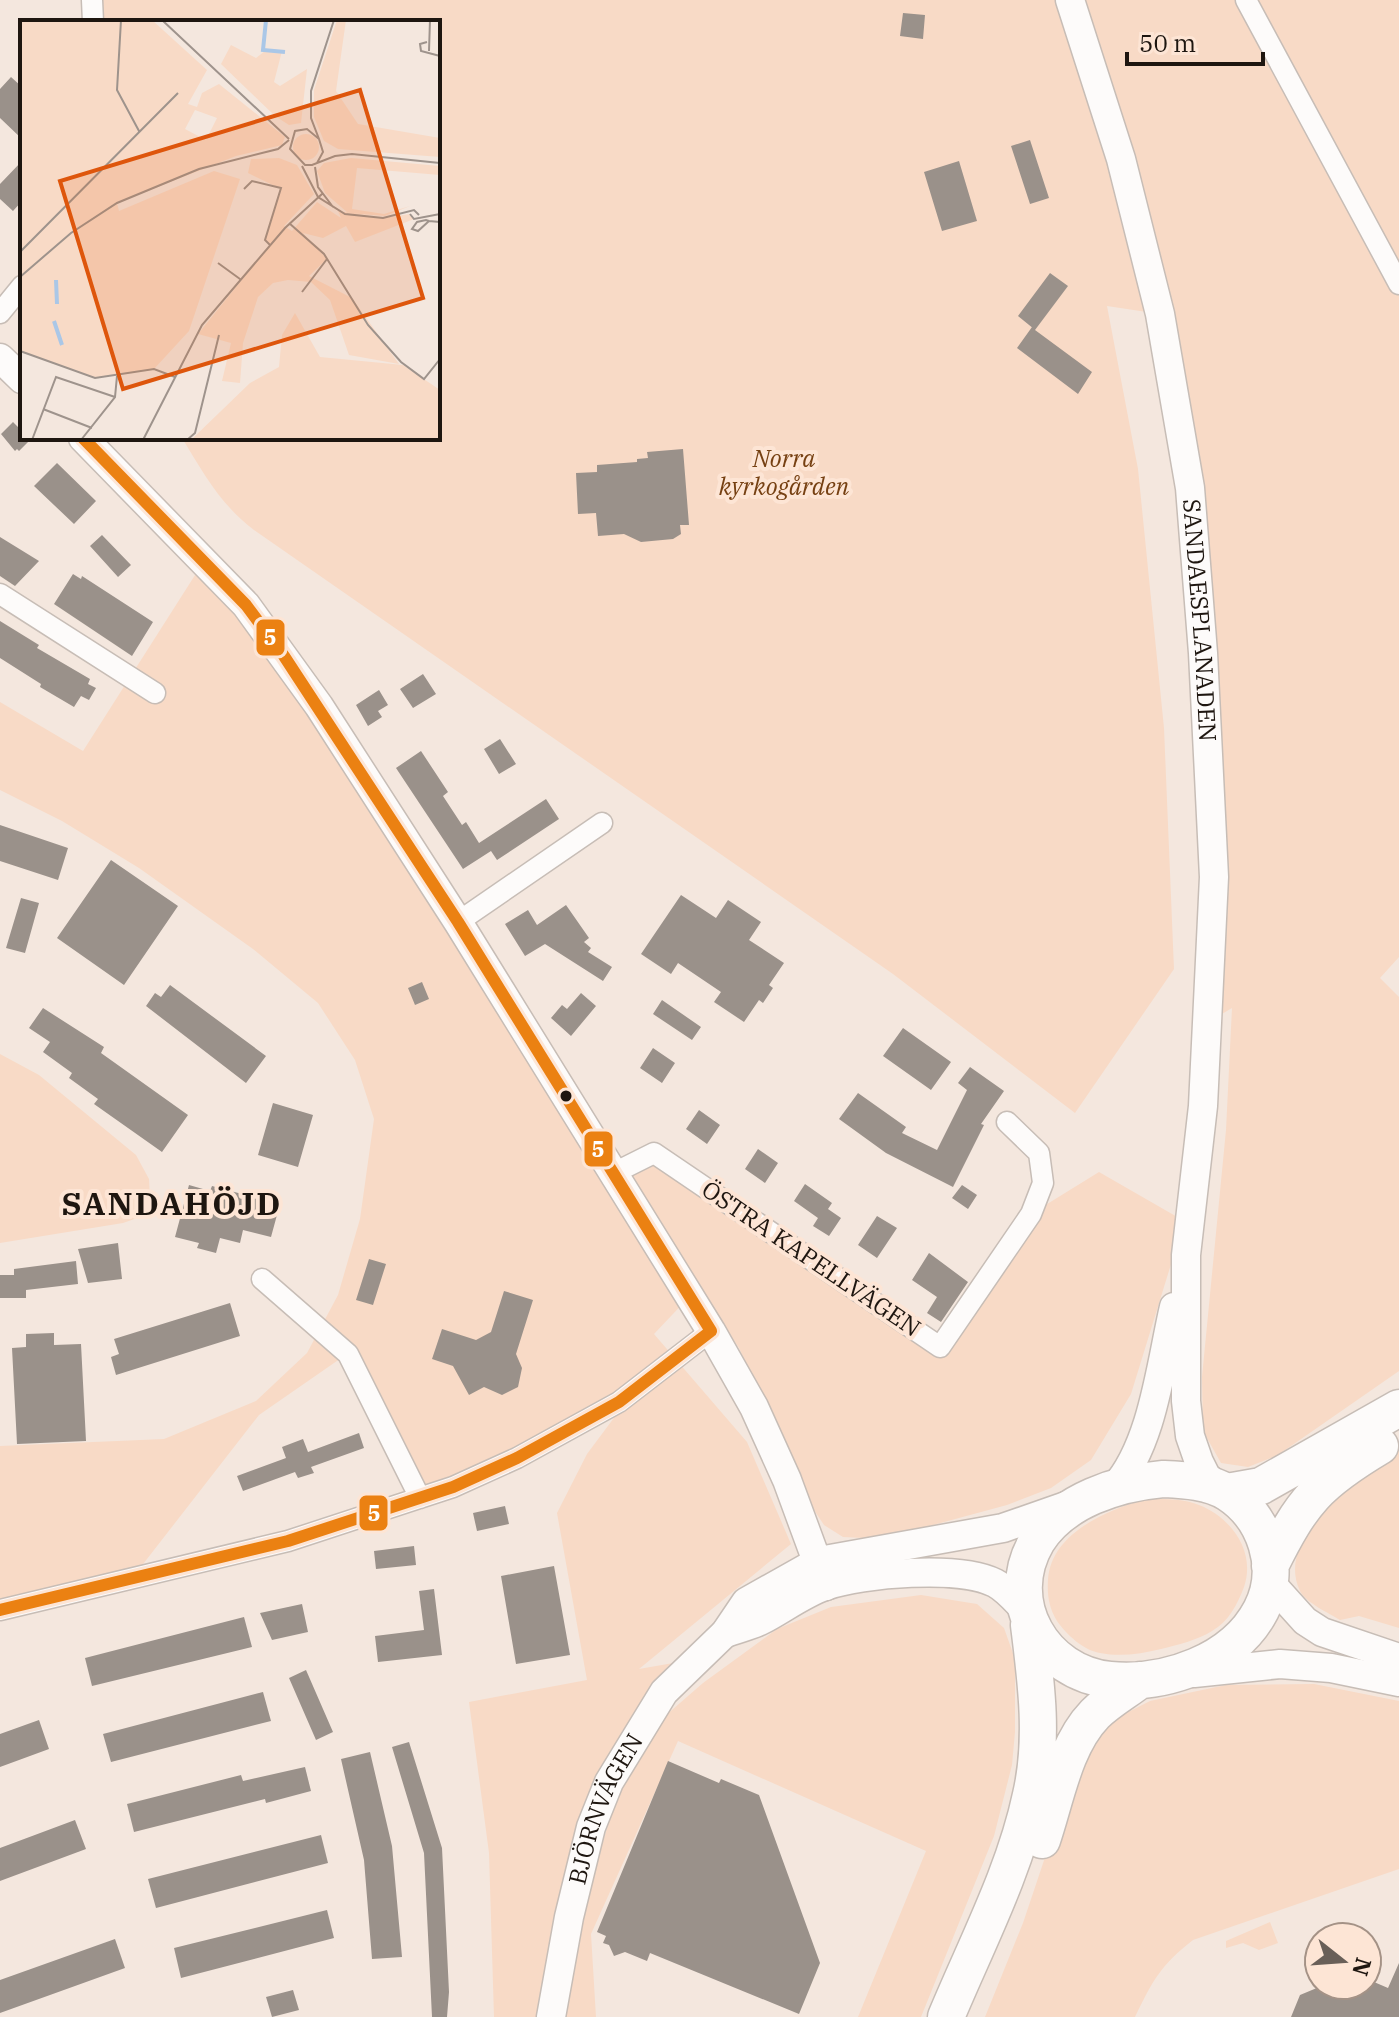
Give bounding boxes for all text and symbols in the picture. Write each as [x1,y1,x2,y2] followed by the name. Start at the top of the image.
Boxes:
[1127,16,1263,66] scale bar
[20,20,440,440] inset map
[1139,27,1196,59] text: 50 m
[719,442,850,502] park label: Norra kyrkogården
[1176,498,1224,742] street label: SANDAESPLANADEN
[255,618,286,657] line badge: 5
[263,622,277,651] text: 5
[558,1088,574,1104] unlabelled marker
[583,1130,614,1168] line badge: 5
[591,1134,605,1163] text: 5
[696,1173,927,1343] street label: ÖSTRA KAPELLVÄGEN
[62,1182,282,1224] district label: SANDAHÖJD
[358,1494,389,1532] line badge: 5
[367,1498,381,1527] text: 5
[561,1727,650,1888] street label: BJÖRNVÄGEN
[1303,1921,1383,2001] north arrow
[1346,1954,1379,1980] text: N

